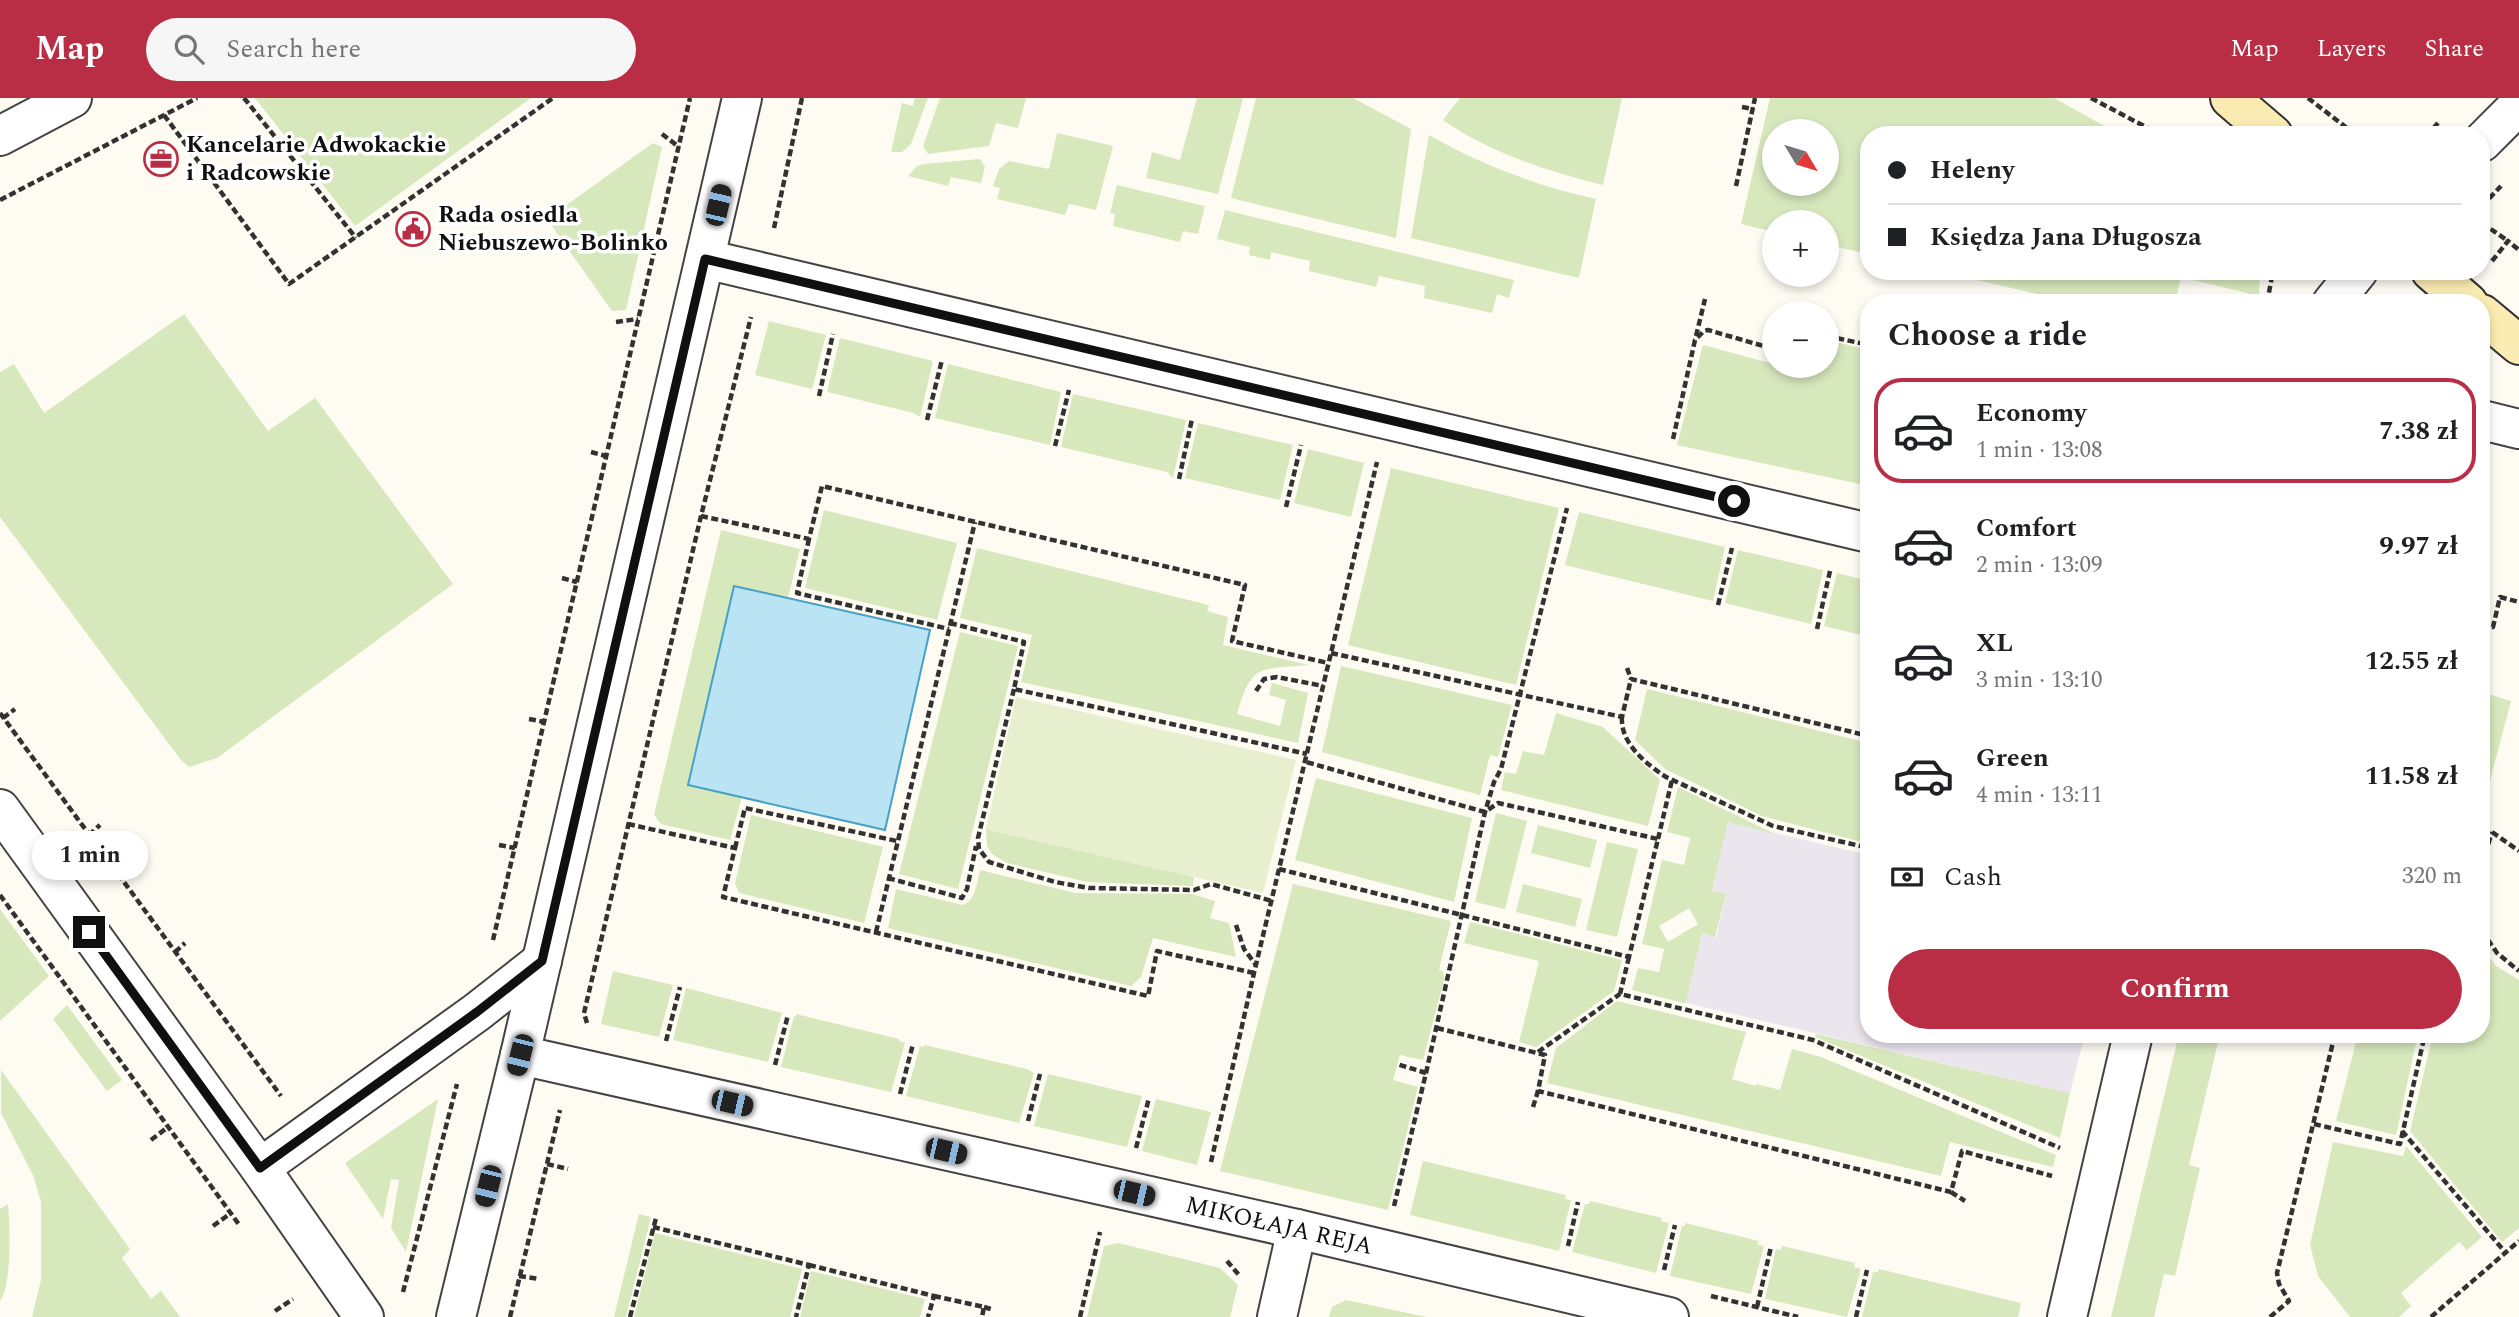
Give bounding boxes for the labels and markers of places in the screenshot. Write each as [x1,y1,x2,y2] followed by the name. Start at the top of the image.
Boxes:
[186,127,446,191] place label: Kancelarie Adwokackie i Radcowskie
[142,140,180,178] office icon: Kancelarie Adwokackie i Radcowskie
[438,197,668,261] place label: Rada osiedla Niebuszewo-Bolinko
[394,210,432,248] public building icon: Rada osiedla Niebuszewo-Bolinko

